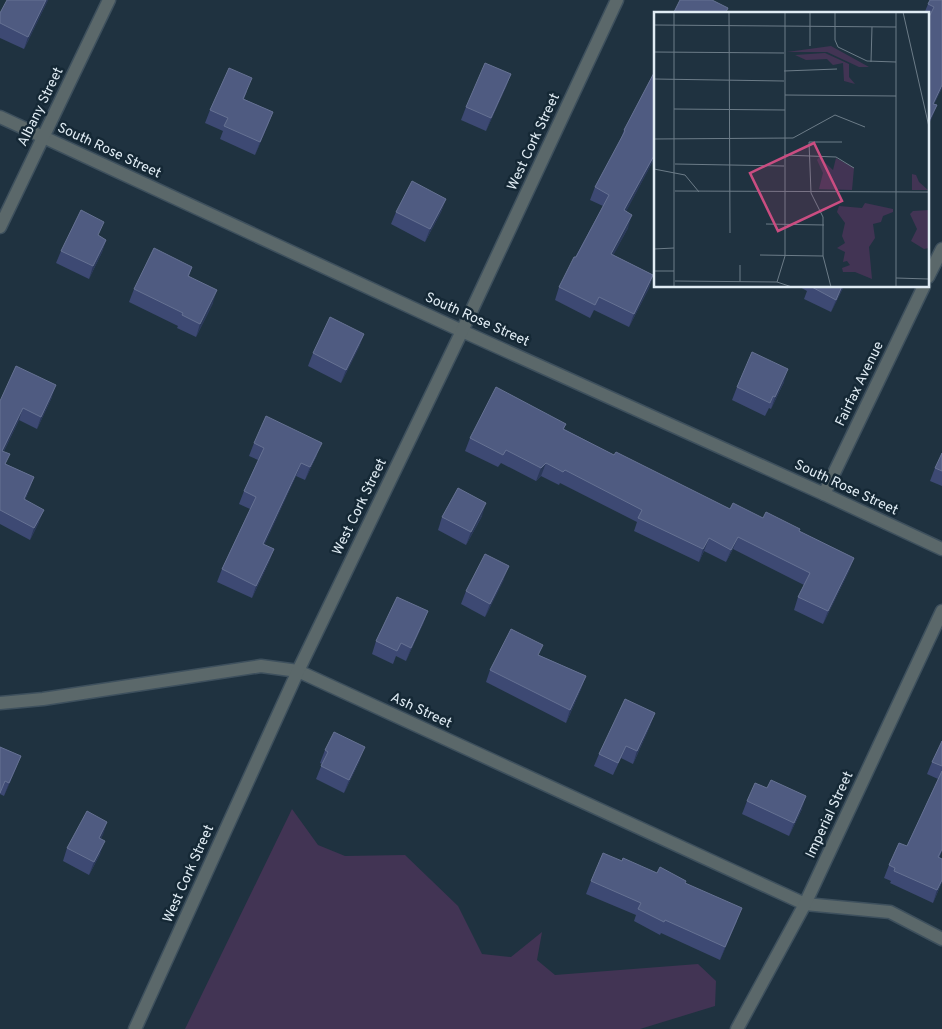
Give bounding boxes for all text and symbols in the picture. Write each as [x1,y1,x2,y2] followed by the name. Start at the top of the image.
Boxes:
[654,12,930,288] inset map
[15,65,67,149] street label: Albany Street
[504,91,564,193] street label: West Cork Street
[54,120,164,182] street label: South Rose Street
[422,289,532,351] street label: South Rose Street
[832,339,888,429] street label: Fairfax Avenue
[329,456,391,558] street label: West Cork Street
[791,457,901,519] street label: South Rose Street
[388,689,454,733] street label: Ash Street
[803,769,857,861] street label: Imperial Street
[160,822,218,926] street label: West Cork Street

